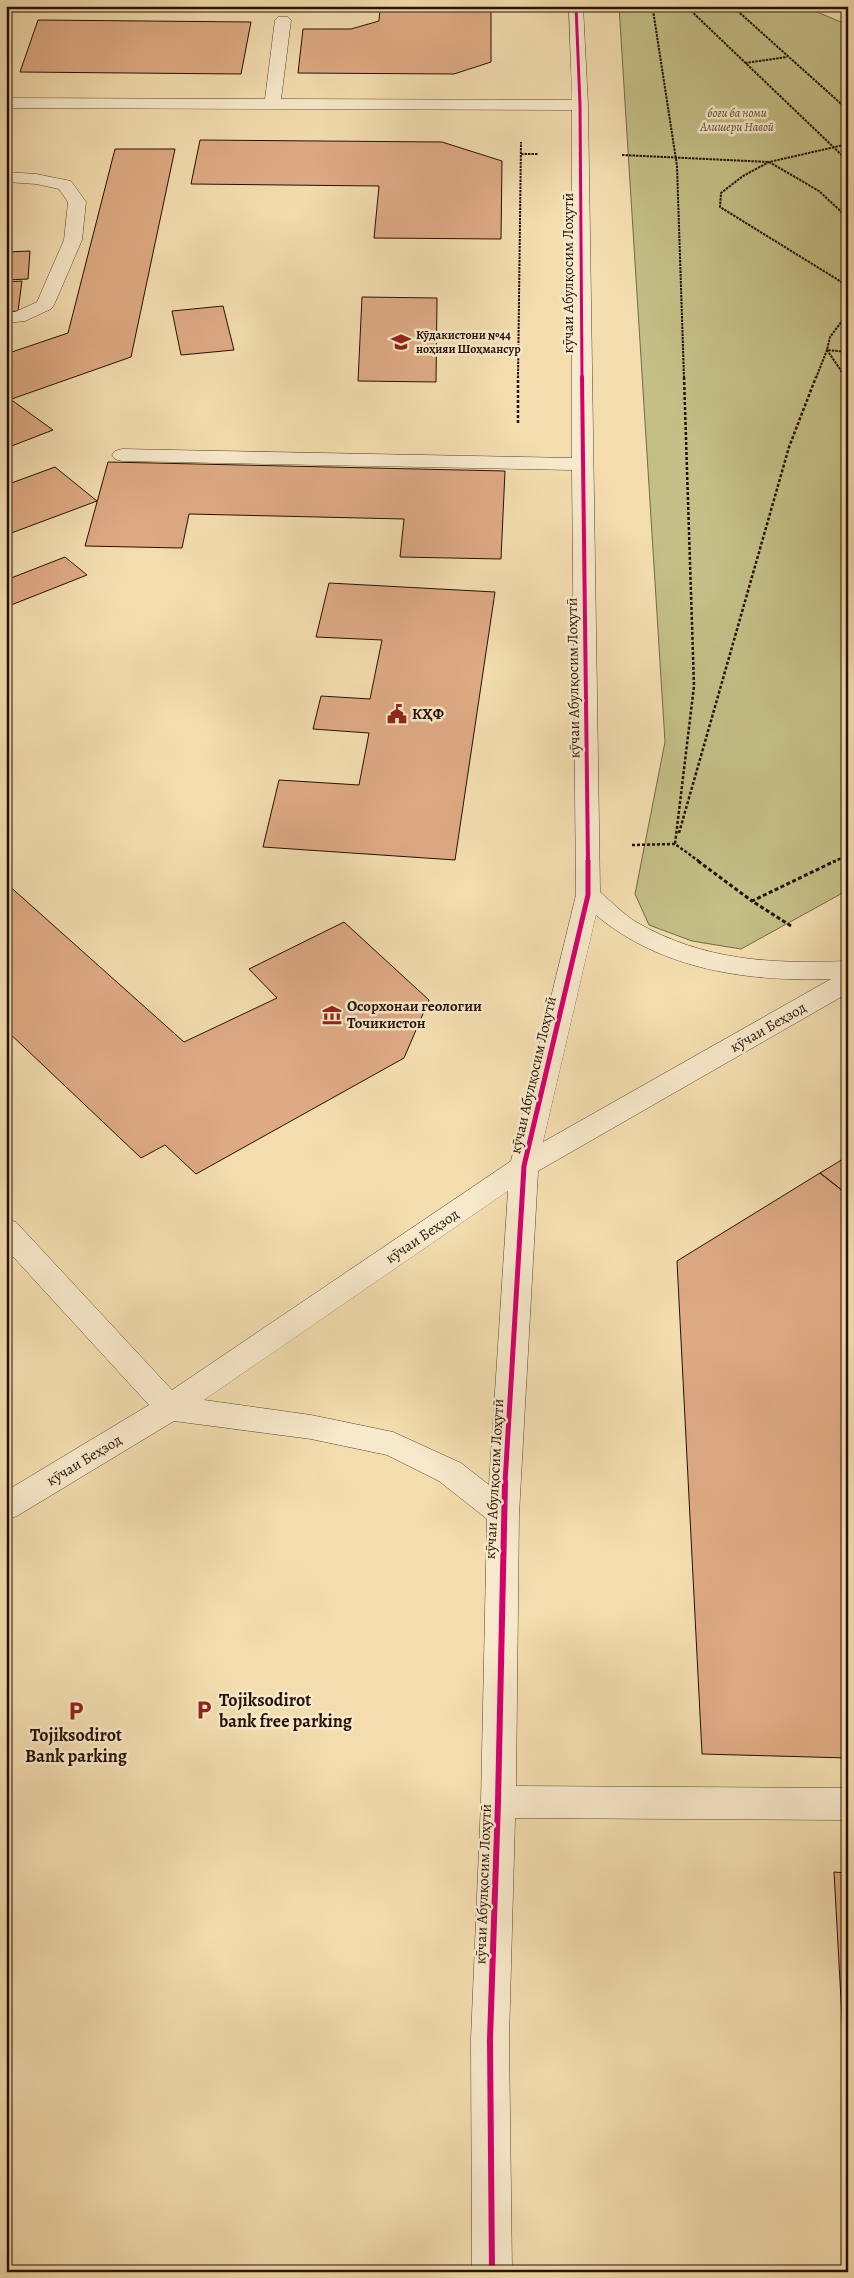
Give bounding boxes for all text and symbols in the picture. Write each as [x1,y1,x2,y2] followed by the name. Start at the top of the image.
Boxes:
[699,105,774,135] park label: боғи ба номи Алишери Навоӣ
[558,192,578,353] street label: кӯчаи Абулқосим Лоҳутӣ
[416,327,521,357] place label: Кӯдакистони №44 ноҳияи Шоҳмансур
[390,331,412,353] school or university icon: Кӯдакистони №44 ноҳияи Шоҳмансур
[562,597,584,759] street label: кӯчаи Абулқосим Лоҳутӣ
[386,703,408,725] public building icon: КҲФ
[412,704,444,724] place label: КҲФ
[505,994,561,1156] street label: кӯчаи Абулқосим Лоҳутӣ
[347,996,482,1033] place label: Осорхонаи геологии Точикистон
[726,997,810,1057] street label: кӯчаи Беҳзод
[321,1004,343,1026] museum icon: Осорхонаи геологии Точикистон
[381,1204,463,1268] street label: кӯчаи Беҳзод
[480,1398,508,1560] street label: кӯчаи Абулқосим Лоҳутӣ
[43,1430,125,1490] street label: кӯчаи Беҳзод
[218,1688,353,1733] place label: Tojiksodirot bank free parking
[193,1699,215,1721] parking icon: Tojiksodirot bank free parking
[65,1700,87,1722] parking icon: Tojiksodirot Bank parking
[25,1723,128,1768] place label: Tojiksodirot Bank parking
[470,1803,496,1965] street label: кӯчаи Абулқосим Лоҳутӣ

